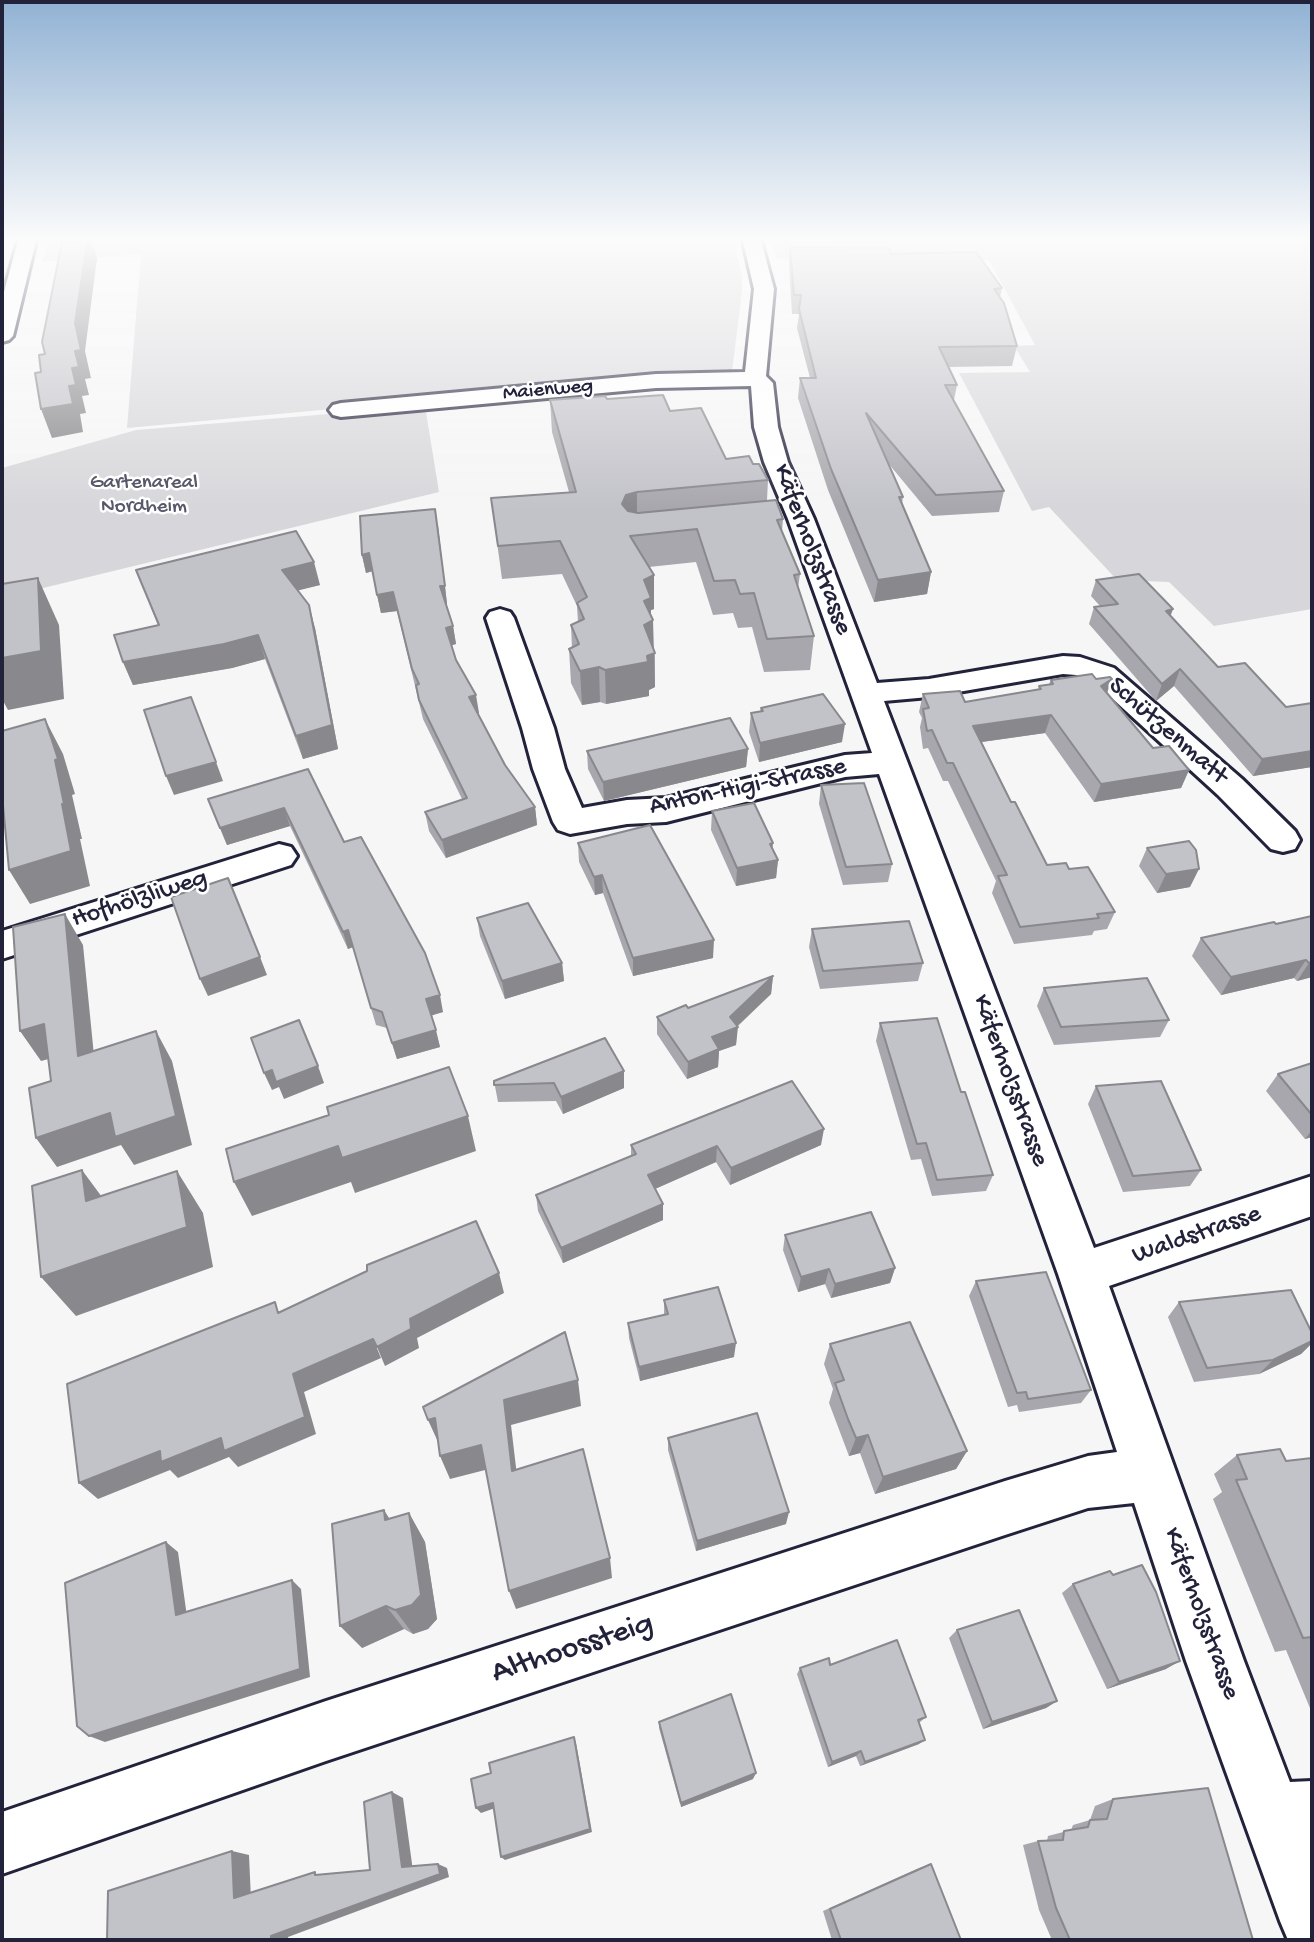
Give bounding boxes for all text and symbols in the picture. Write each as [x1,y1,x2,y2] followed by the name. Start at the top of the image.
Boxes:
[502,374,594,408] street label: Maienweg
[764,460,858,640] street label: Käferholzstrasse
[90,471,198,521] park label: Gartenareal Nordheim
[1101,671,1233,793] street label: Schützenmatt
[647,752,849,824] street label: Anton-Higi-Strasse
[68,863,212,937] street label: Hofhölzliweg
[963,991,1055,1171] street label: Käferholzstrasse
[1129,1199,1265,1273] street label: Waldstrasse
[1154,1524,1246,1704] street label: Käferholzstrasse
[487,1606,659,1694] street label: Althoossteig

